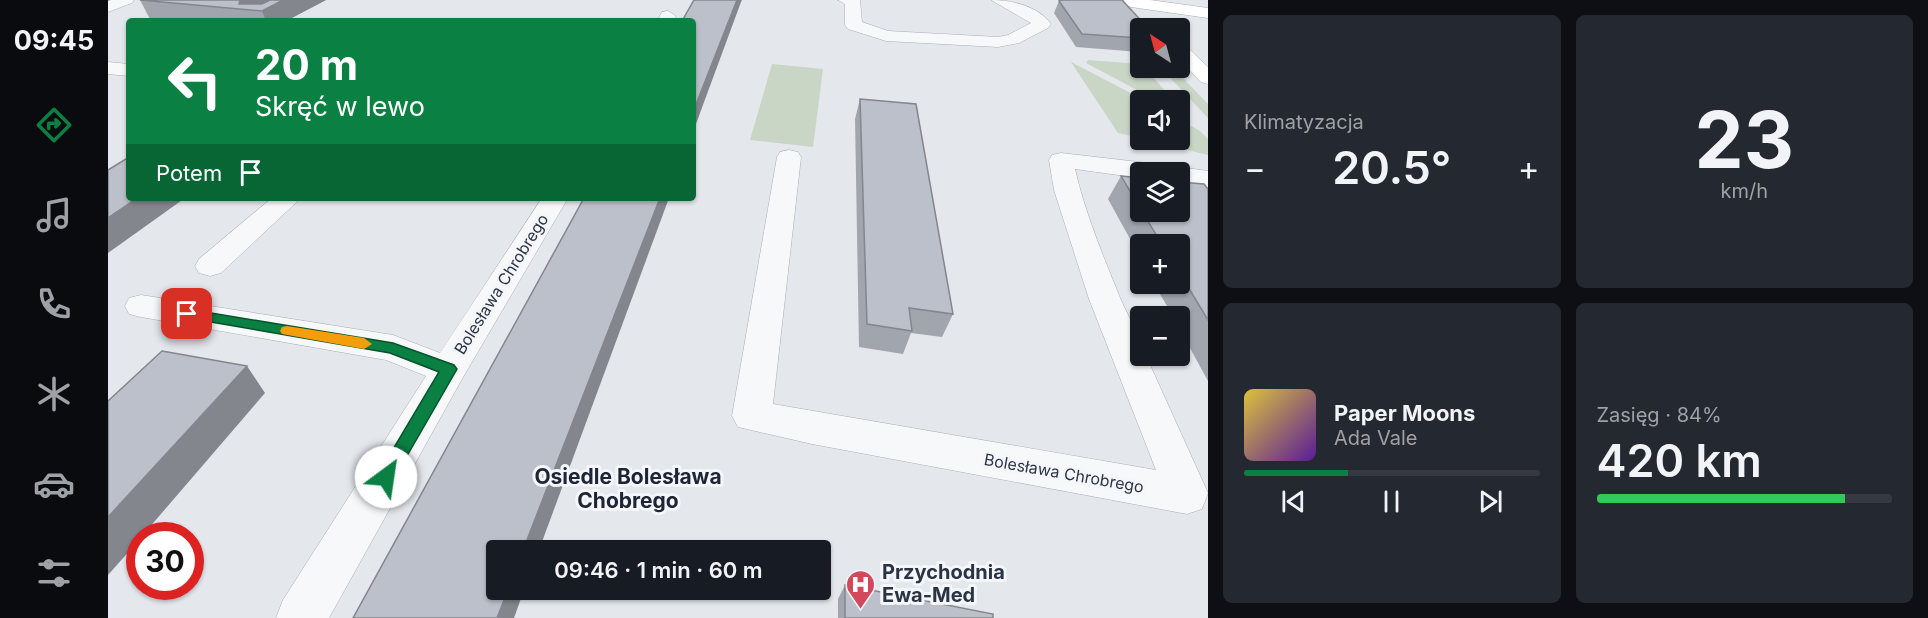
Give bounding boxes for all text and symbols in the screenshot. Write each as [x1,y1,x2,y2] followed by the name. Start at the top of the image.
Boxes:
[1130,18,1190,78] north arrow
[1130,18,1190,366] map controls
[14,24,94,57] text: 09:45
[255,39,358,90] text: 20 m
[156,42,234,120] icon: left
[255,90,425,123] text: Skręć w lewo
[1130,90,1190,150] button: sound
[1695,92,1794,187] text: 23
[33,104,75,146] icon: directions
[1244,110,1364,134] text: Klimatyzacja
[1332,140,1451,195] text: 20.5°
[1244,148,1266,188] text: −
[1518,148,1539,188] text: +
[234,156,267,189] icon: arrive
[156,160,222,186] text: Potem
[1130,162,1190,222] button: layers
[1720,179,1768,203] text: km/h
[33,194,75,236] icon: music
[450,210,552,358] street label: Bolesława Chrobrego
[1130,234,1190,294] button: +
[33,283,75,325] icon: phone
[161,288,212,339] pin
[170,297,203,330] icon: arrive
[1130,306,1190,366] button: −
[33,373,75,415] icon: climate
[1334,400,1475,426] text: Paper Moons
[1597,403,1722,427] text: Zasięg · 84%
[1334,426,1417,450] text: Ada Vale
[1597,433,1762,488] text: 420 km
[354,445,418,509] position arrow
[983,449,1145,497] street label: Bolesława Chrobrego
[33,463,75,505] icon: car
[534,464,722,513] district label: Osiedle Bolesława Chobrego
[1277,485,1310,518] icon: previous
[1375,485,1408,518] icon: pause
[1474,485,1507,518] icon: next
[126,522,204,600] speed limit sign: 30
[33,552,75,594] icon: filters
[554,557,763,583] text: 09:46 · 1 min · 60 m
[882,560,1005,607] place label: Przychodnia Ewa-Med
[845,568,877,610] hospital icon: Przychodnia Ewa-Med

